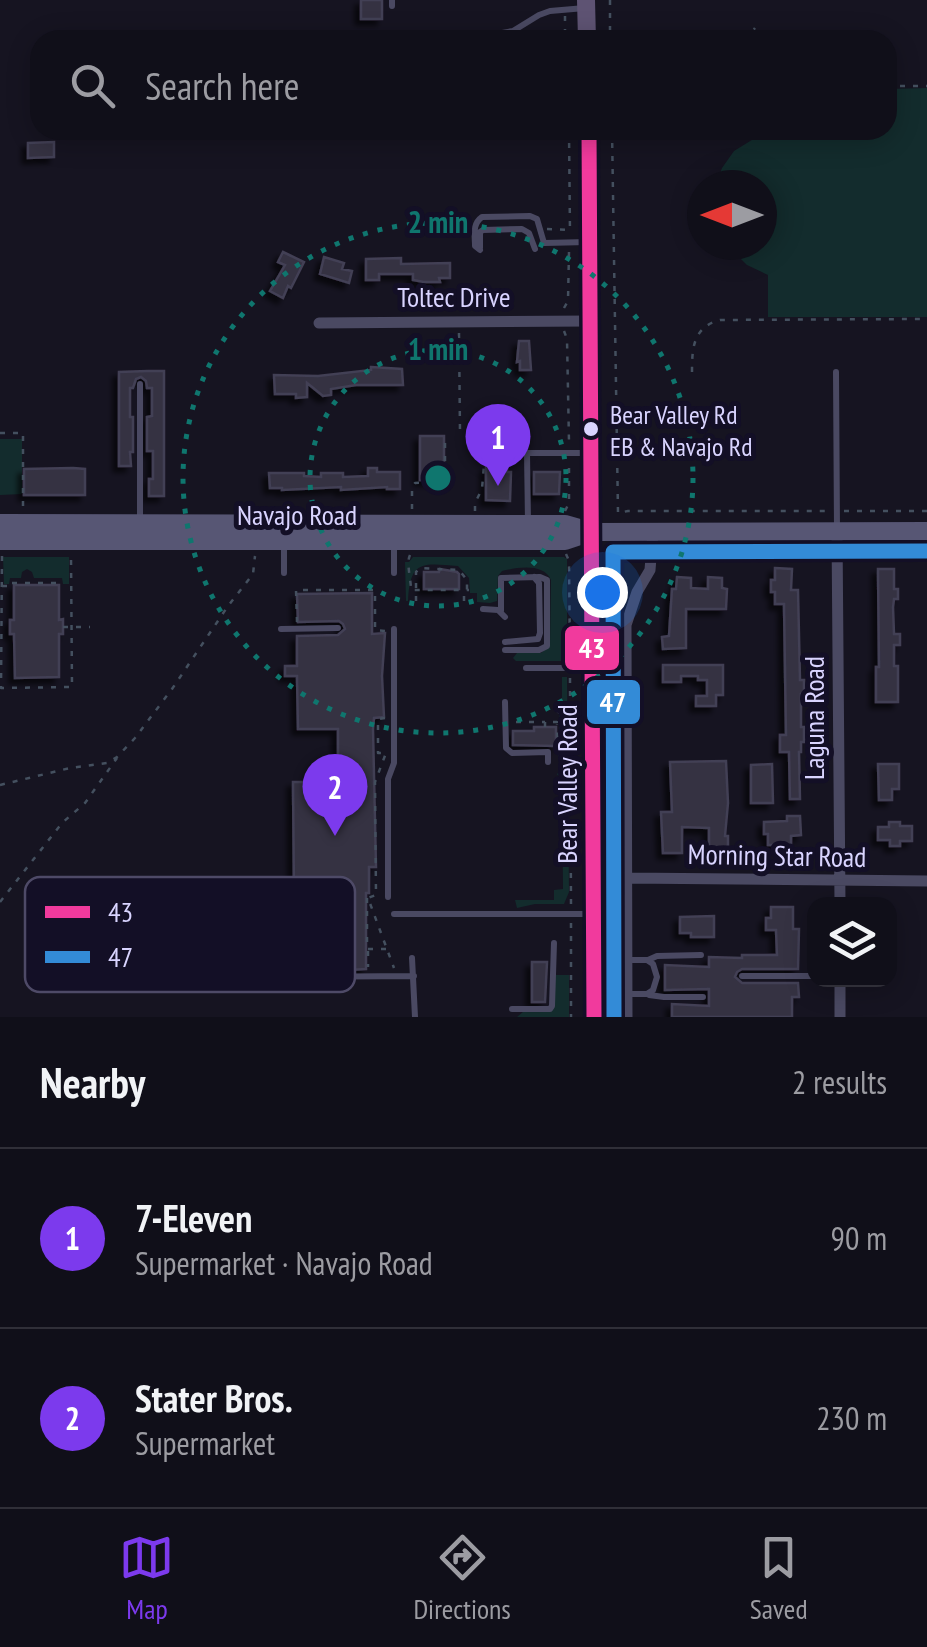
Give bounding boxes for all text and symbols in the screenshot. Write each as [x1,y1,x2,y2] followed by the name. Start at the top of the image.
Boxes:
[30,30,897,140] search box
[65,58,120,113] icon: search
[145,61,299,110] text: Search here
[687,170,777,260] north arrow
[408,202,468,241] text: 2 min
[397,278,511,315] street label: Toltec Drive
[408,329,468,368] text: 1 min
[610,398,752,463] place label: Bear Valley Rd EB & Navajo Rd
[466,404,530,486] pin: 1
[581,419,601,439] marker: Bear Valley Rd EB & Navajo Rd
[420,460,456,496] centre of rings
[237,496,357,533] street label: Navajo Road
[577,567,628,618] your location
[563,624,621,672] line badge: 43
[579,629,605,666] text: 43
[795,656,832,780] street label: Laguna Road
[585,678,642,726] line badge: 47
[600,683,626,720] text: 47
[548,704,585,864] street label: Bear Valley Road
[302,754,368,836] pin: 2
[687,835,867,875] street label: Morning Star Road
[25,877,355,992] legend
[108,893,133,930] text: 43
[807,897,897,987] map controls
[807,897,897,987] button: layers
[108,938,133,975] text: 47
[40,1055,145,1110] text: Nearby
[792,1061,887,1103] text: 2 results
[135,1193,252,1242] text: 7-Eleven
[65,1217,80,1259] text: 1
[831,1217,887,1259] text: 90 m
[135,1242,433,1284] text: Supermarket · Navajo Road
[135,1373,293,1422] text: Stater Bros.
[65,1397,80,1439] text: 2
[816,1397,887,1439] text: 230 m
[135,1422,275,1464] text: Supermarket
[119,1530,174,1627] tab: Map
[413,1530,511,1627] tab: Directions
[750,1530,808,1627] tab: Saved

